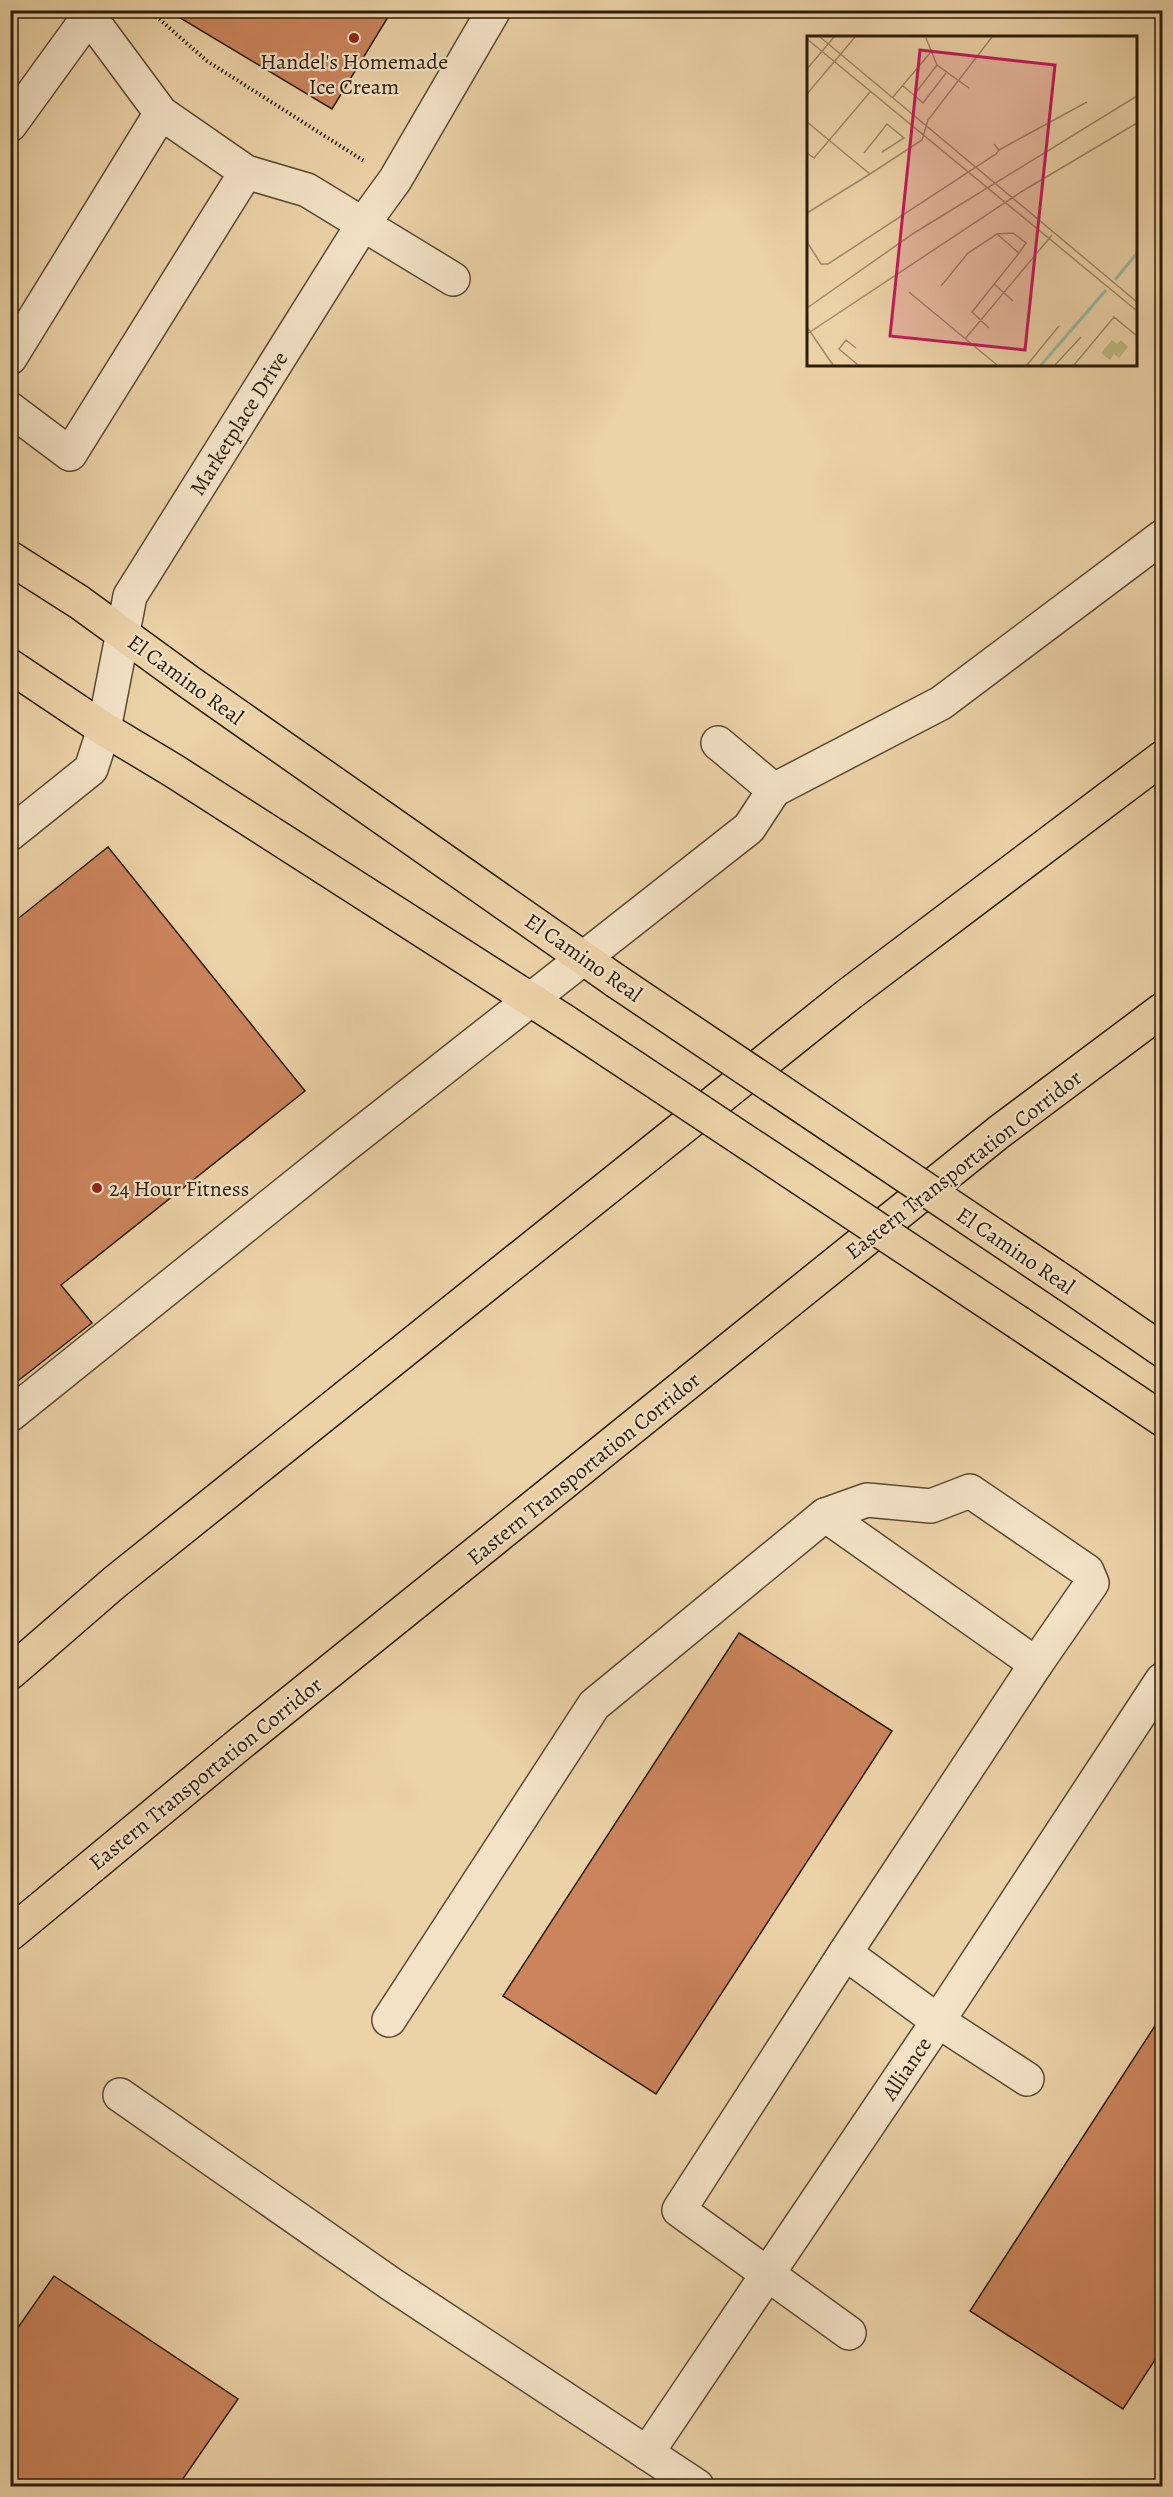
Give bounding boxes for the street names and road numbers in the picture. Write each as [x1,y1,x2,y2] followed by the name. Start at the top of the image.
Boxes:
[183,346,295,501] street label: Marketplace Drive
[121,627,250,732] street label: El Camino Real
[519,906,648,1009] street label: El Camino Real
[839,1063,1088,1267] street label: Eastern Transportation Corridor
[950,1200,1081,1302] street label: El Camino Real
[461,1365,707,1572] street label: Eastern Transportation Corridor
[83,1670,329,1877] street label: Eastern Transportation Corridor
[874,2031,939,2107] street label: Alliance

